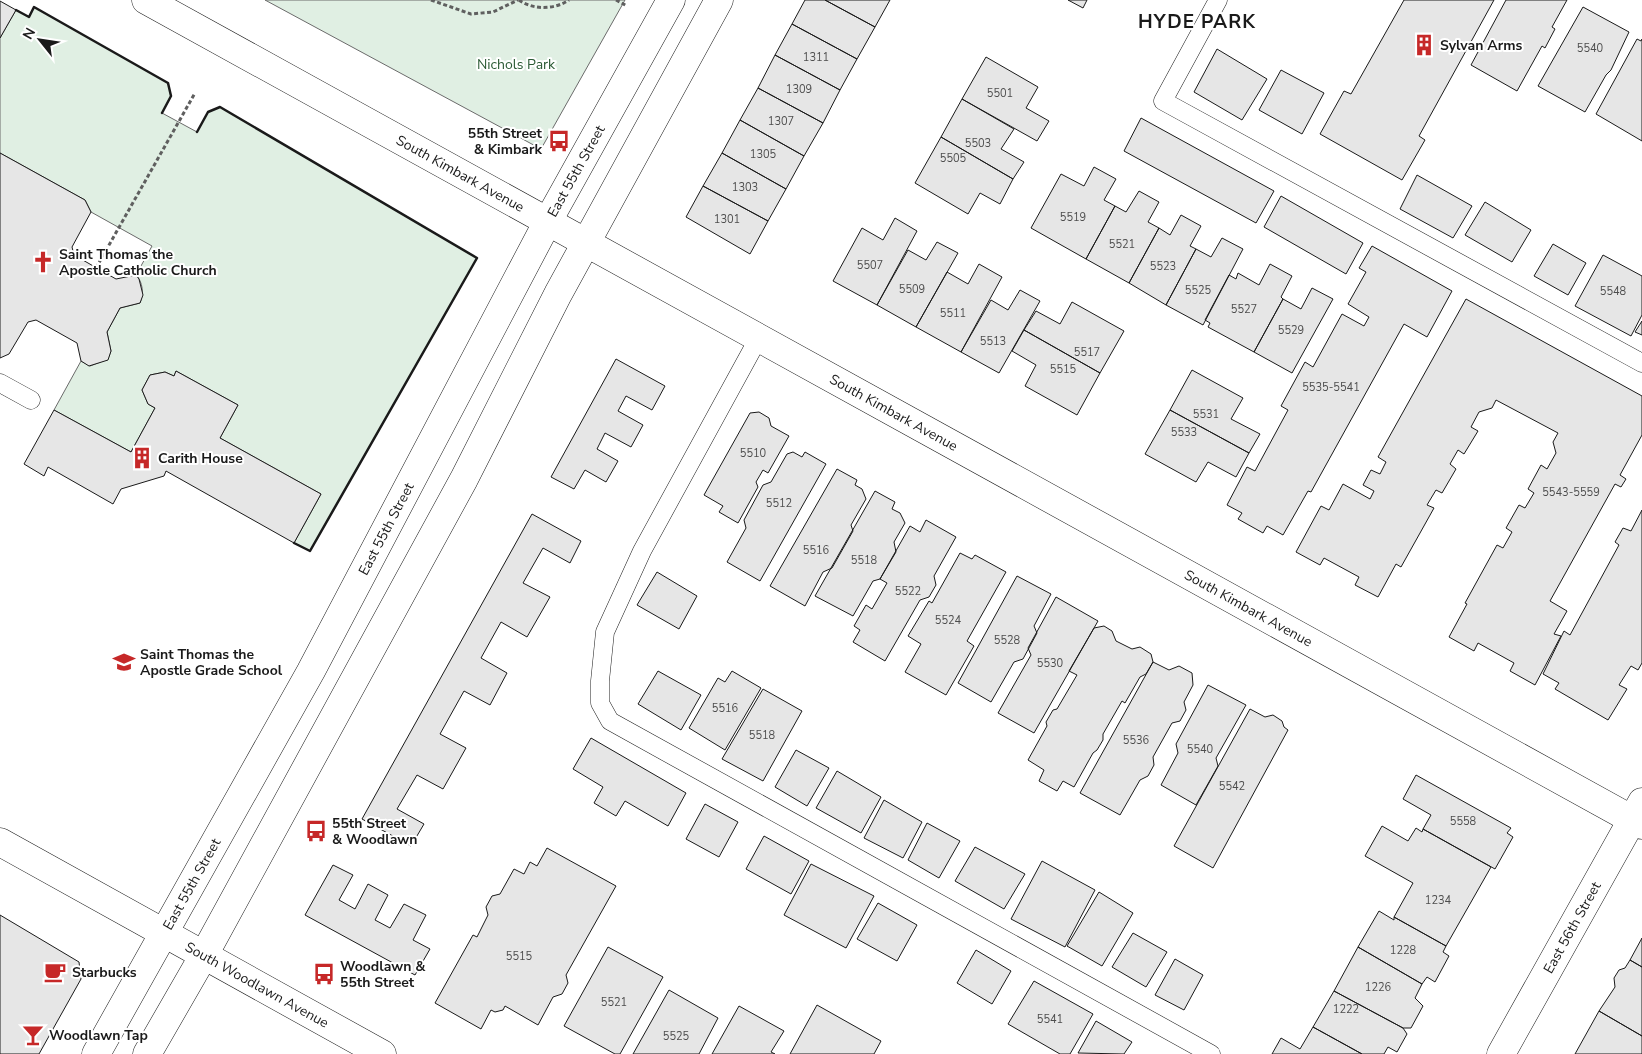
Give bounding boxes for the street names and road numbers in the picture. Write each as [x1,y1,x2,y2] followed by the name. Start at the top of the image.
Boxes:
[543,122,609,221] street label: East 55th Street
[393,131,528,217] street label: South Kimbark Avenue
[826,370,961,456] street label: South Kimbark Avenue
[354,479,419,579] street label: East 55th Street
[1181,565,1316,651] street label: South Kimbark Avenue
[159,835,225,933] street label: East 55th Street
[1539,878,1606,977] street label: East 56th Street
[182,938,332,1033] street label: South Woodlawn Avenue

